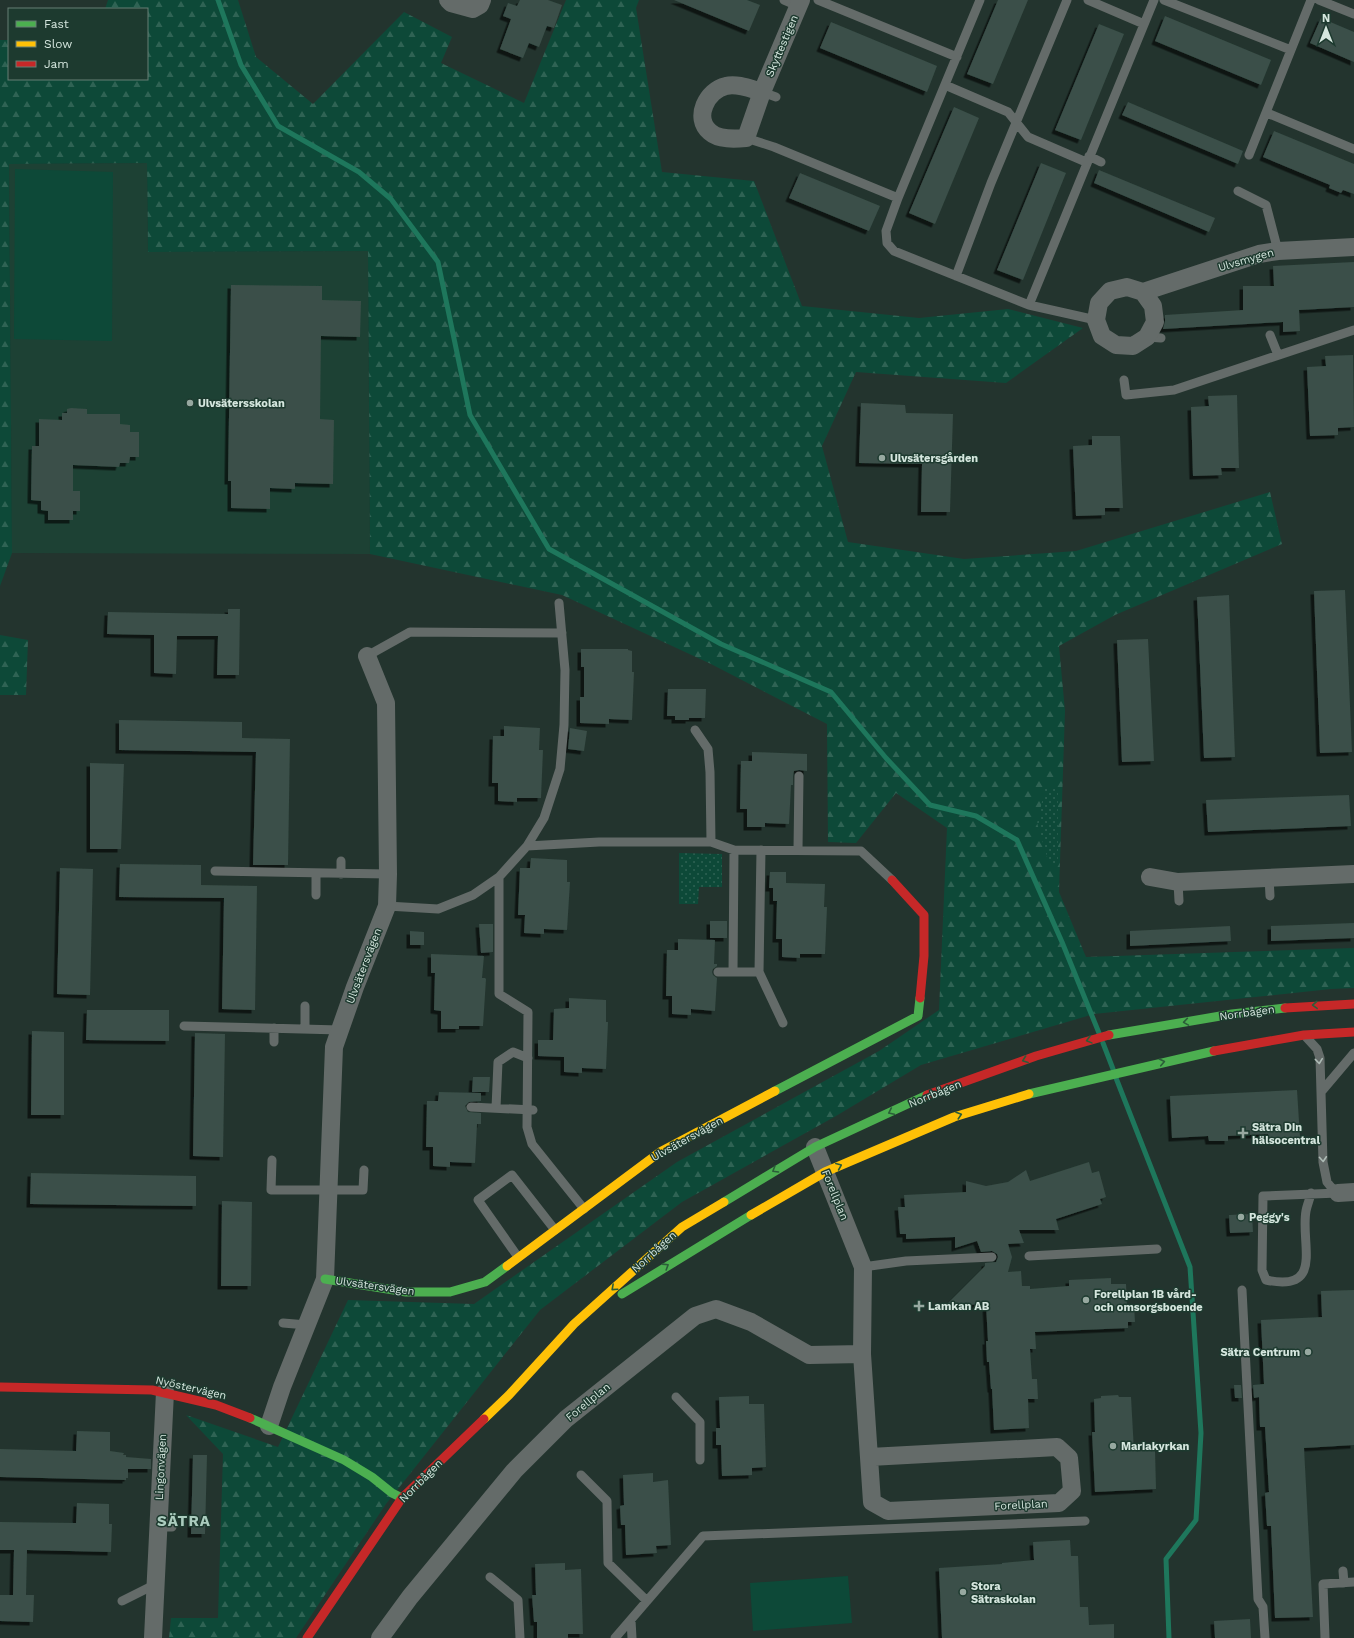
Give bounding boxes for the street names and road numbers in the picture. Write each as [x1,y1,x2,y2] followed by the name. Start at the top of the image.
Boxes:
[763,13,801,79] street label: Skyttestigen
[1217,246,1275,274] street label: Ulvsmygen
[344,926,384,1006] street label: Ulvsätersvägen
[1219,1003,1275,1023] street label: Norrbågen
[907,1078,963,1110] street label: Norrbågen
[649,1114,725,1164] street label: Ulvsätersvägen
[819,1168,851,1222] street label: Forellplan
[629,1229,679,1275] street label: Norrbågen
[335,1274,415,1298] street label: Ulvsätersvägen
[154,1374,228,1402] street label: Nyöstervägen
[563,1380,613,1424] street label: Forellplan
[153,1434,169,1500] street label: Lingonvägen
[397,1457,445,1505] street label: Norrbågen
[994,1497,1048,1513] street label: Forellplan

